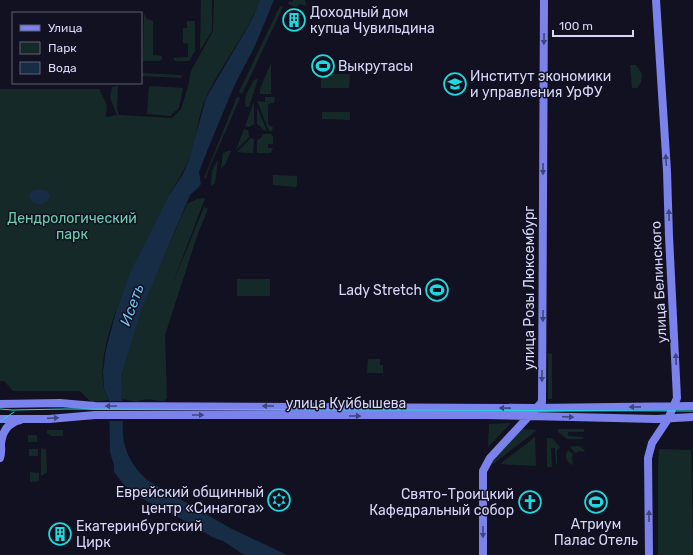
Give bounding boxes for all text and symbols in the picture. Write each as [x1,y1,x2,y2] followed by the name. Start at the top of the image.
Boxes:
[310,4,435,37] place label: Доходный дом купца Чувильдина
[281,7,307,33] building icon: Доходный дом купца Чувильдина
[12,12,142,84] legend
[553,12,633,38] scale bar
[559,19,593,33] text: 100 m
[48,21,82,35] text: Улица
[541,33,547,46] one-way arrow
[48,41,77,55] text: Парк
[310,53,336,79] sports icon: Выкрутасы
[338,58,413,75] place label: Выкрутасы
[48,61,77,75] text: Вода
[470,68,611,101] place label: Институт экономики и управления УрФУ
[442,71,468,97] school or university icon: Институт экономики и управления УрФУ
[663,154,670,166] one-way arrow
[540,163,546,176] one-way arrow
[521,206,538,370] street label: улица Розы Люксембург
[665,209,672,221] one-way arrow
[7,210,137,243] park label: Дендрологический парк
[647,220,671,344] street label: улица Белинского
[424,277,450,303] sports icon: Lady Stretch
[116,281,148,328] water label: Исеть
[338,282,422,299] place label: Lady Stretch
[540,310,546,323] one-way arrow
[673,352,679,365] one-way arrow
[539,370,545,383] one-way arrow
[286,395,406,412] street label: улица Куйбышева
[104,403,117,409] one-way arrow
[261,403,274,409] one-way arrow
[629,404,641,411] one-way arrow
[498,405,511,411] one-way arrow
[192,412,205,418] one-way arrow
[349,413,362,419] one-way arrow
[562,413,574,420] one-way arrow
[47,415,59,422] one-way arrow
[116,484,264,517] place label: Еврейский общинный центр «Синагога»
[369,486,514,519] place label: Свято-Троицкий Кафедральный собор
[266,487,292,513] synagogue icon: Еврейский общинный центр «Синагога»
[517,489,543,515] church icon: Свято-Троицкий Кафедральный собор
[583,489,609,515] sports icon: Атриум Палас Отель
[646,509,652,522] one-way arrow
[554,516,638,549] place label: Атриум Палас Отель
[76,518,202,551] place label: Екатеринбургский Цирк
[47,521,73,547] building icon: Екатеринбургский Цирк
[480,526,486,539] one-way arrow

